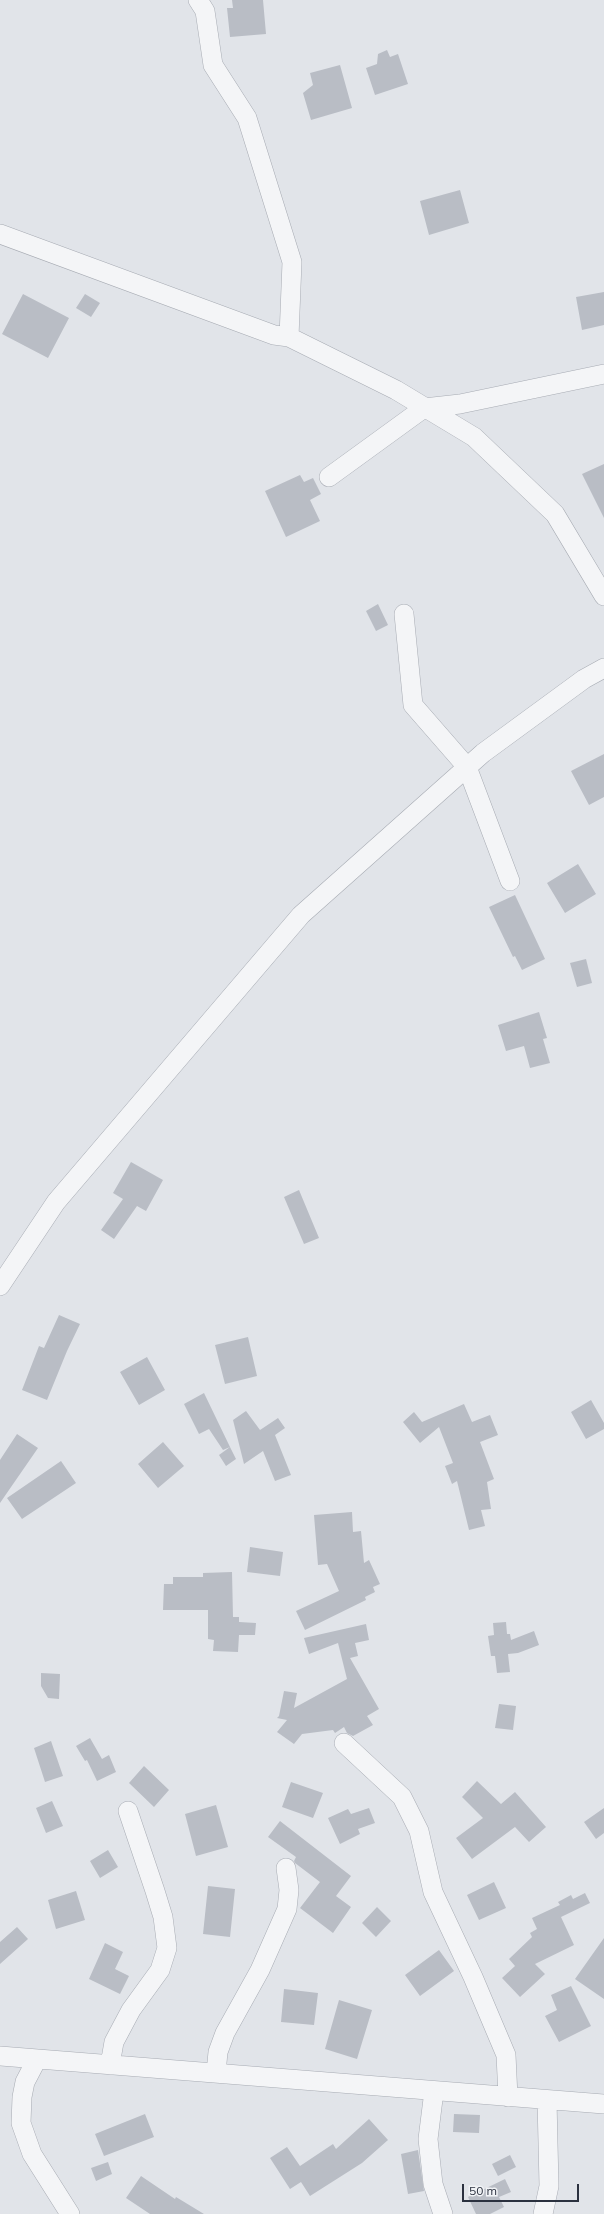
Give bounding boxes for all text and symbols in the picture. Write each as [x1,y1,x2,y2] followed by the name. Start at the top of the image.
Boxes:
[464,2176,581,2202] scale bar
[469,2183,497,2198] text: 50 m

